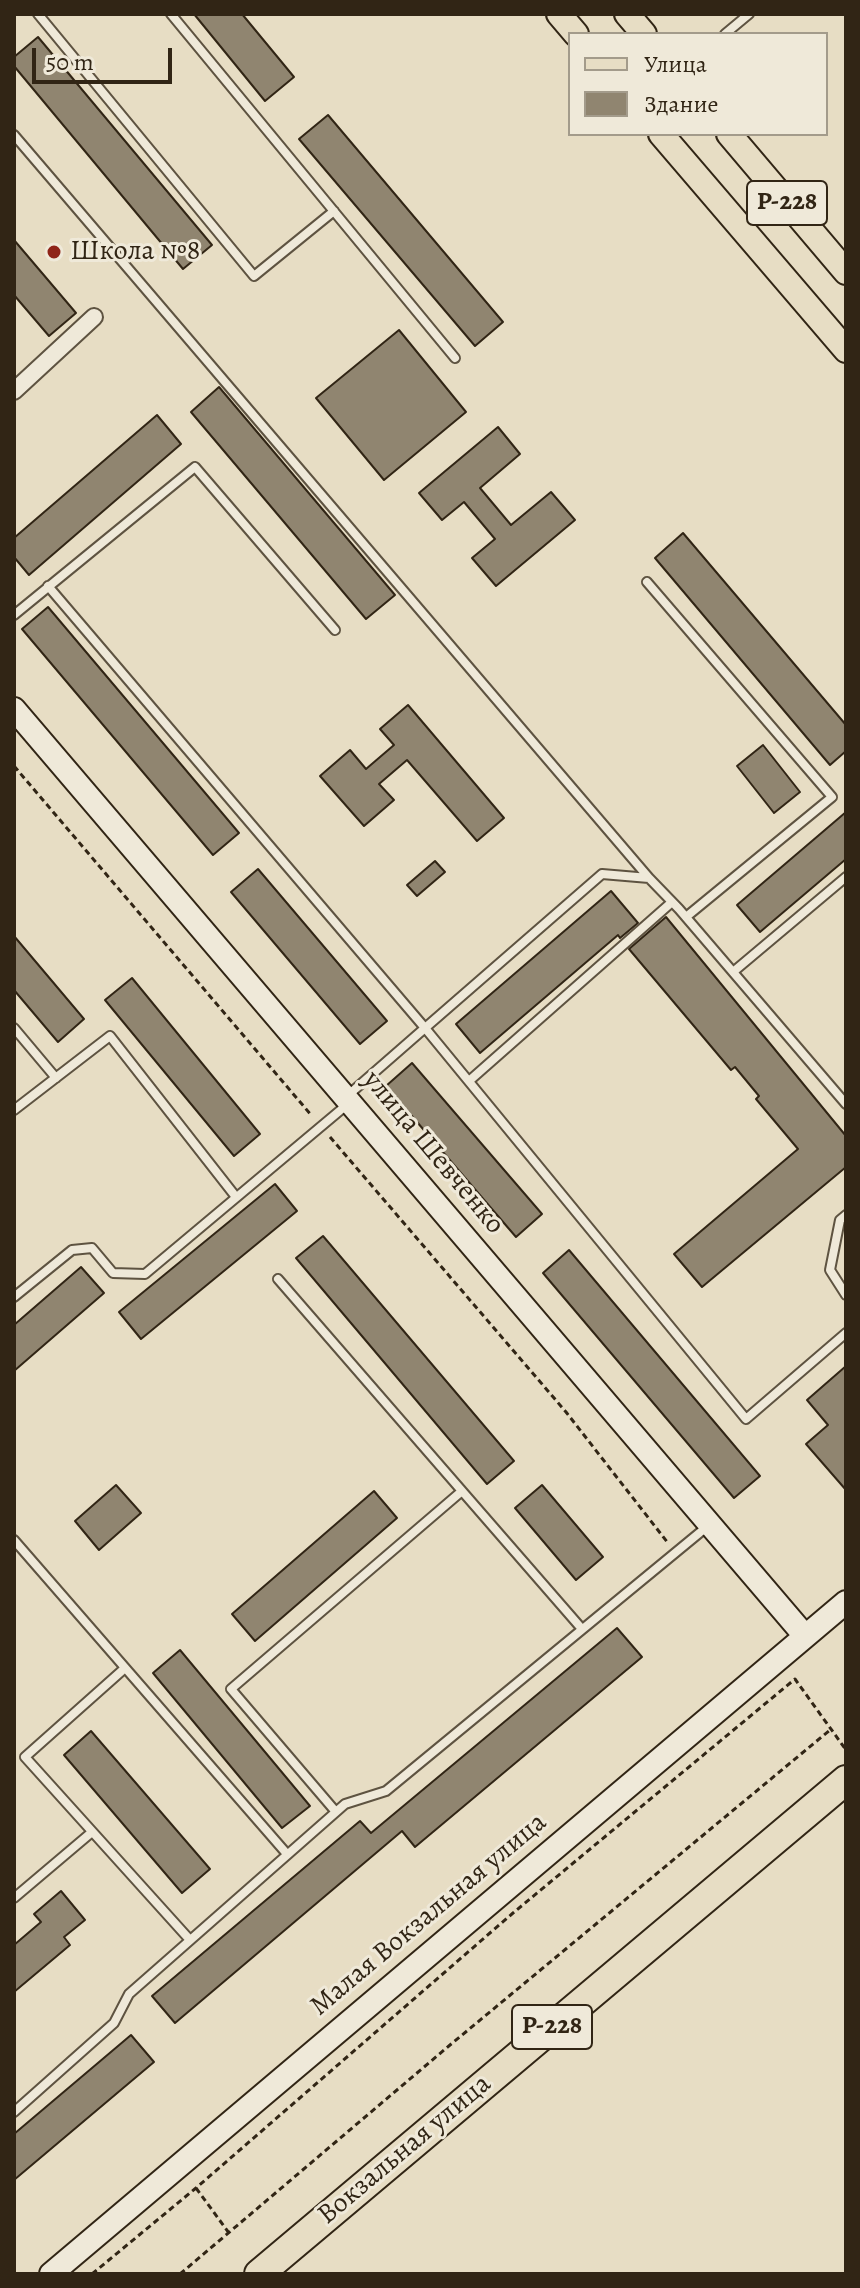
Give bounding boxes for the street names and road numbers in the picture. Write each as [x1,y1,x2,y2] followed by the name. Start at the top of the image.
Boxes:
[747,181,827,225] road number: Р-228
[355,1064,511,1242] street label: улица Шевченко
[304,1806,554,2024] street label: Малая Вокзальная улица
[512,2005,592,2049] road number: Р-228
[311,2068,499,2232] street label: Вокзальная улица

